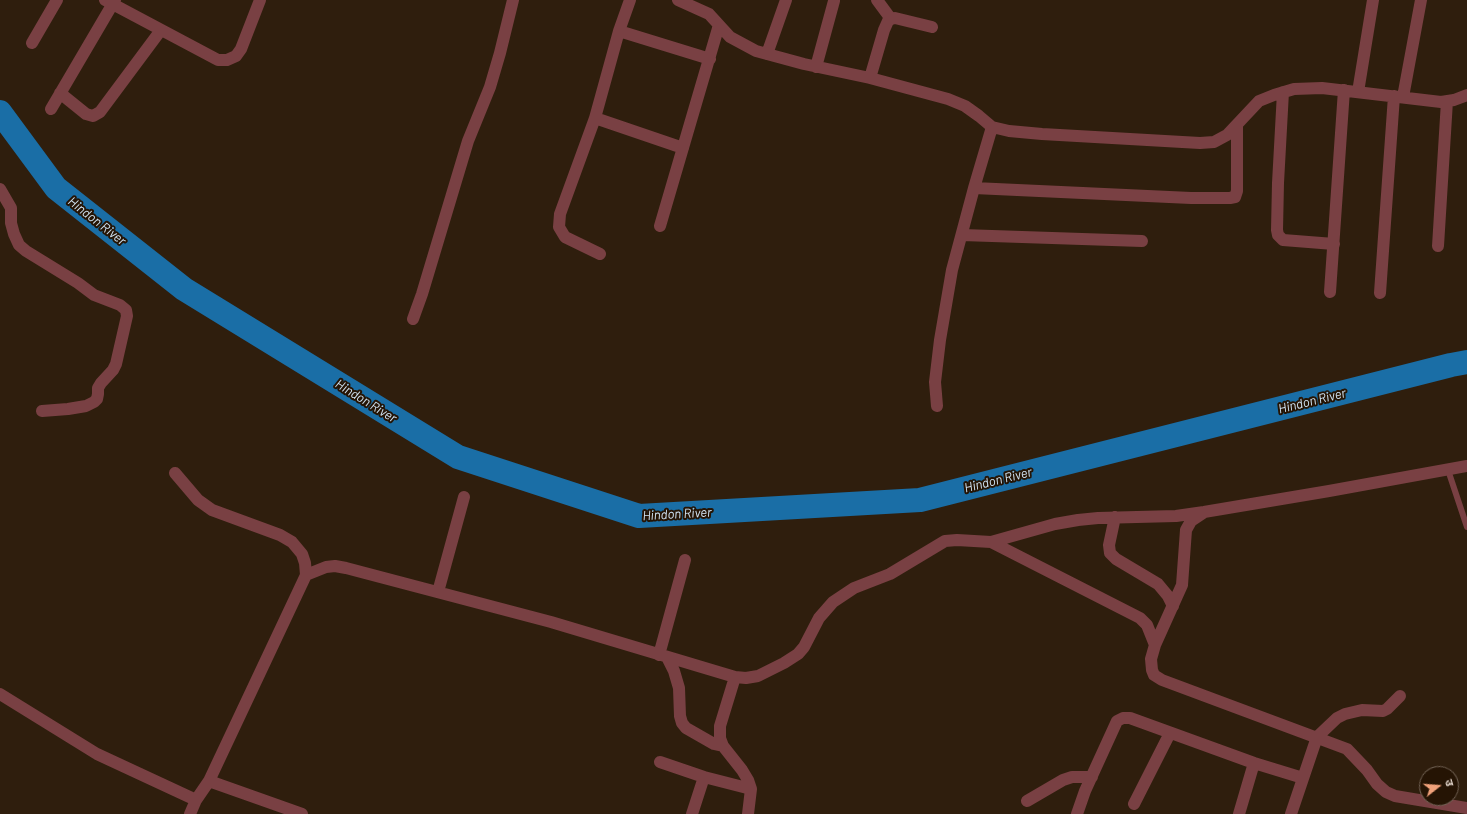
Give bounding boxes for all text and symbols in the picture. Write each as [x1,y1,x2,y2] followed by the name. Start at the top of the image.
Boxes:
[65,194,129,248] water label: Hindon River
[332,376,400,426] water label: Hindon River
[1277,385,1347,417] water label: Hindon River
[963,464,1033,496] water label: Hindon River
[642,504,712,524] water label: Hindon River
[1419,766,1459,806] north arrow
[1443,778,1457,788] text: उ

